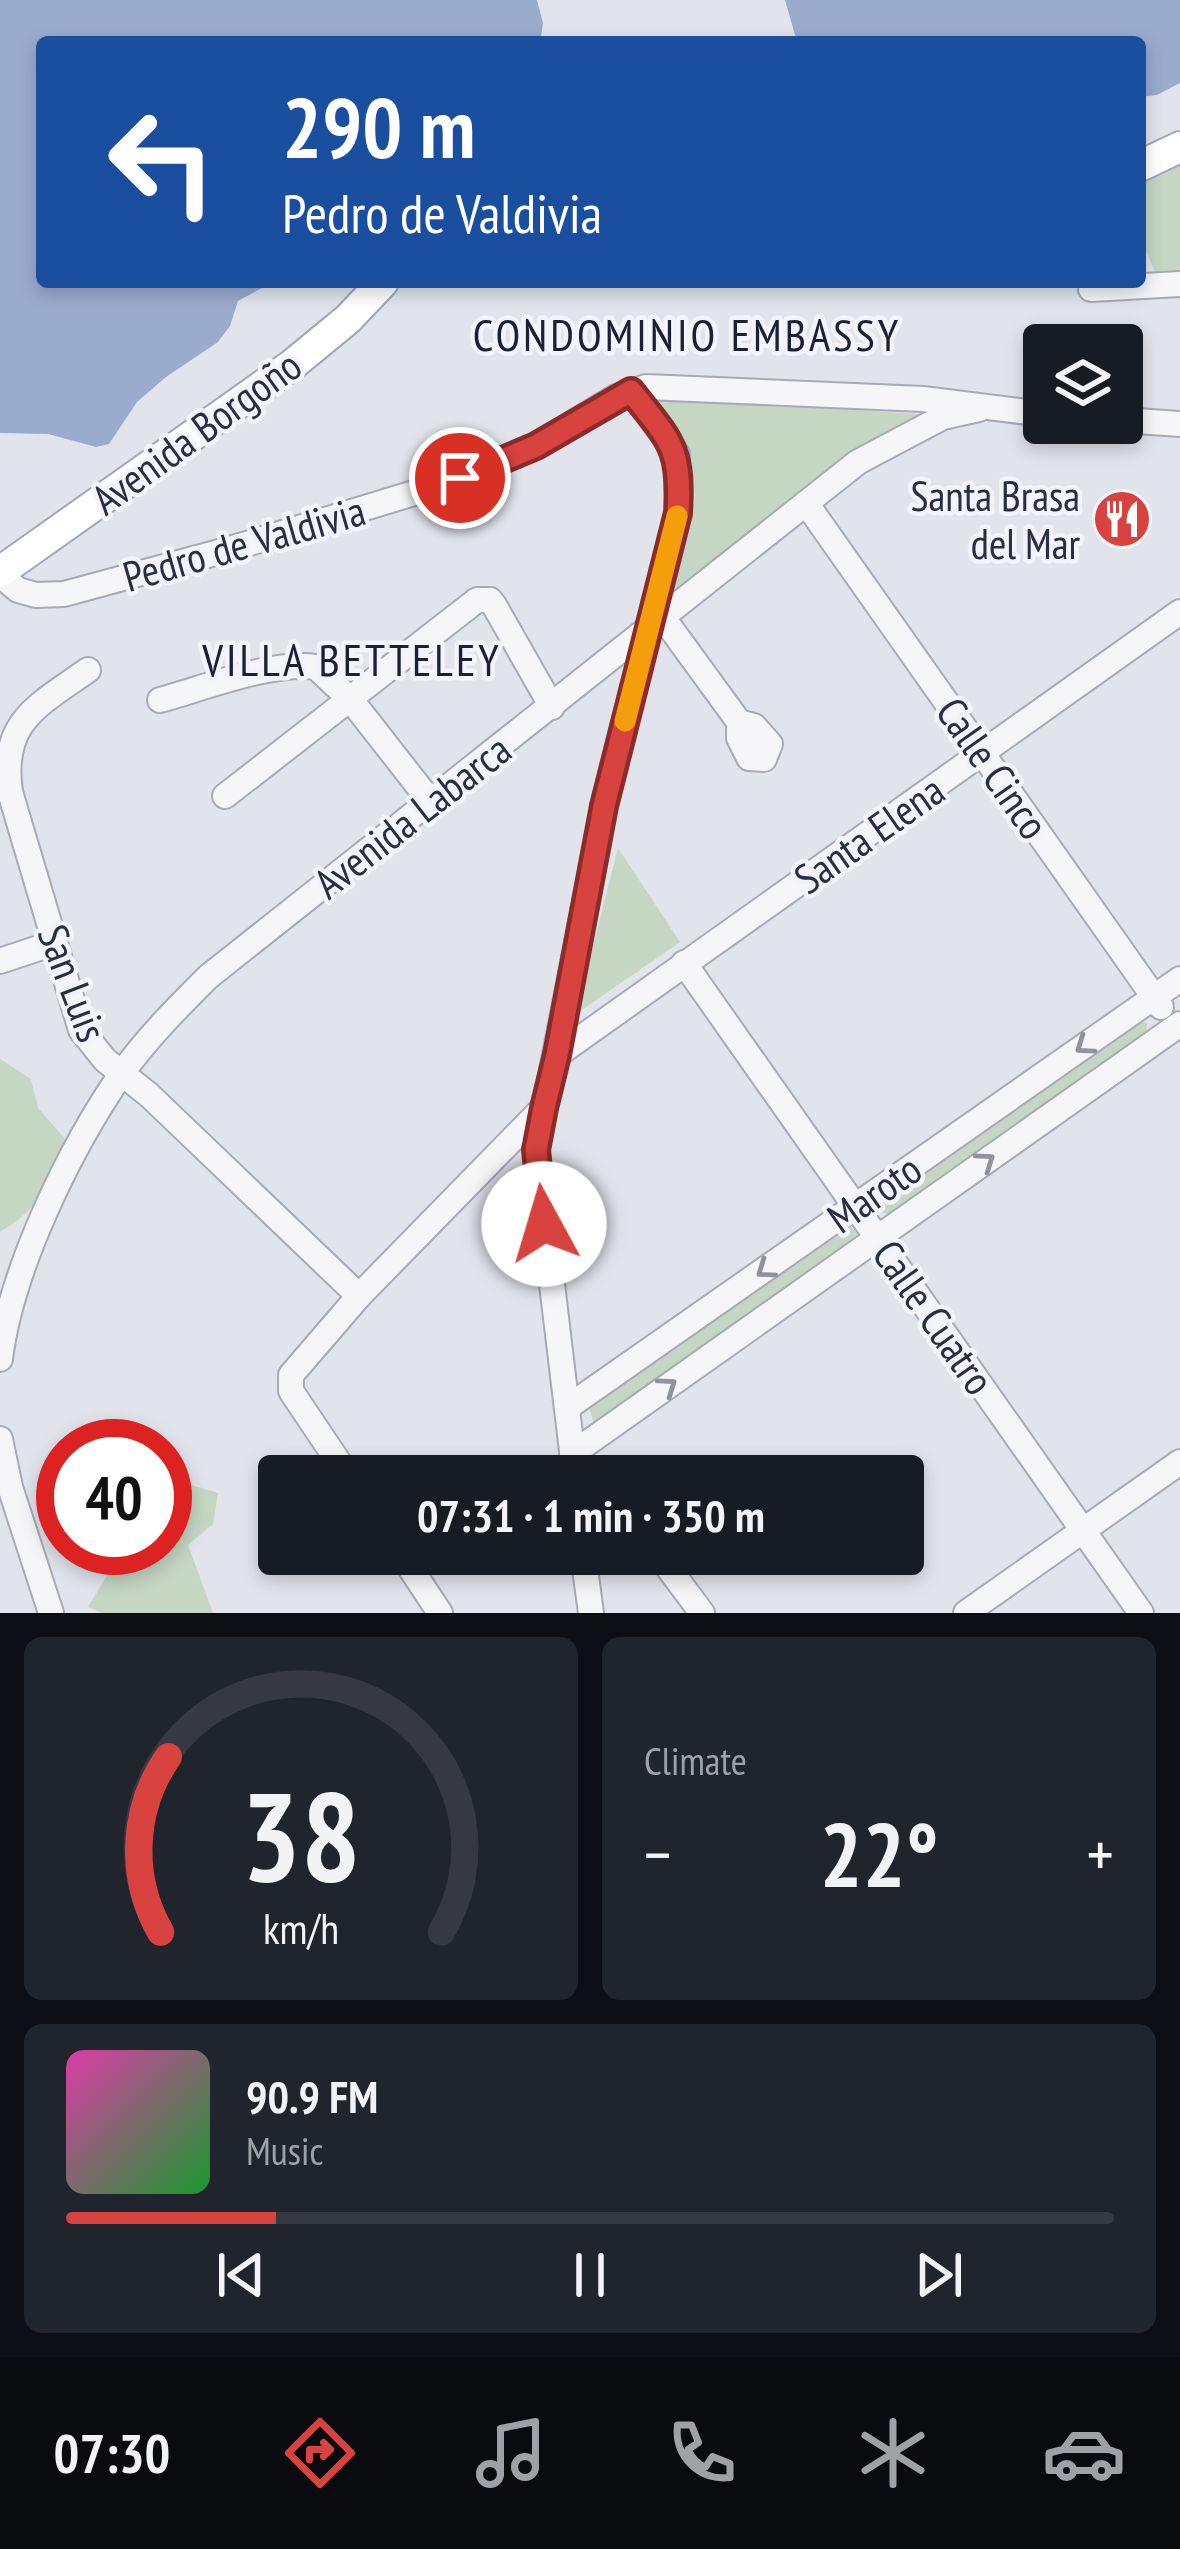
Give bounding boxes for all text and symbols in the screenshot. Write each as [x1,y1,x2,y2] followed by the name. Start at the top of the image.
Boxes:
[282,72,475,181] text: 290 m
[84,84,240,240] icon: left
[282,178,602,248] text: Pedro de Valdivia
[473,305,901,363] district label: CONDOMINIO EMBASSY
[1023,324,1143,444] map controls
[1023,324,1143,444] button: layers
[80,337,312,527] street label: Avenida Borgoño
[409,427,511,529] pin
[427,445,493,511] icon: arrive
[910,468,1080,571] place label: Santa Brasa del Mar
[117,482,371,604] street label: Pedro de Valdivia
[1091,488,1153,550] restaurant icon: Santa Brasa del Mar
[201,630,502,688] district label: VILLA BETTELEY
[924,686,1062,850] street label: Calle Cinco
[302,722,522,910] street label: Avenida Labarca
[783,762,955,906] street label: Santa Elena
[26,917,120,1049] street label: San Luis
[1075,1032,1097,1054] one-way arrow
[816,1141,932,1245] street label: Maroto
[973,1153,995,1175] one-way arrow
[481,1161,607,1287] position arrow
[861,1229,1007,1405] street label: Calle Cuatro
[756,1256,778,1278] one-way arrow
[655,1378,677,1400] one-way arrow
[36,1419,192,1575] speed limit sign: 40
[417,1486,765,1544] text: 07:31 · 1 min · 350 m
[644,1735,747,1786] text: Climate
[241,1754,361,1915] text: 38
[820,1795,938,1912] text: 22°
[644,1811,671,1896] text: −
[1087,1811,1114,1896] text: +
[263,1899,339,1955] text: km/h
[246,2067,378,2125] text: 90.9 FM
[246,2125,323,2176] text: Music
[208,2242,274,2308] icon: previous
[557,2242,623,2308] icon: pause
[906,2242,972,2308] icon: next
[278,2411,362,2495] icon: directions
[469,2411,553,2495] icon: music
[660,2411,744,2495] icon: phone
[851,2411,935,2495] icon: climate
[1042,2411,1126,2495] icon: car
[54,2418,170,2488] text: 07:30

